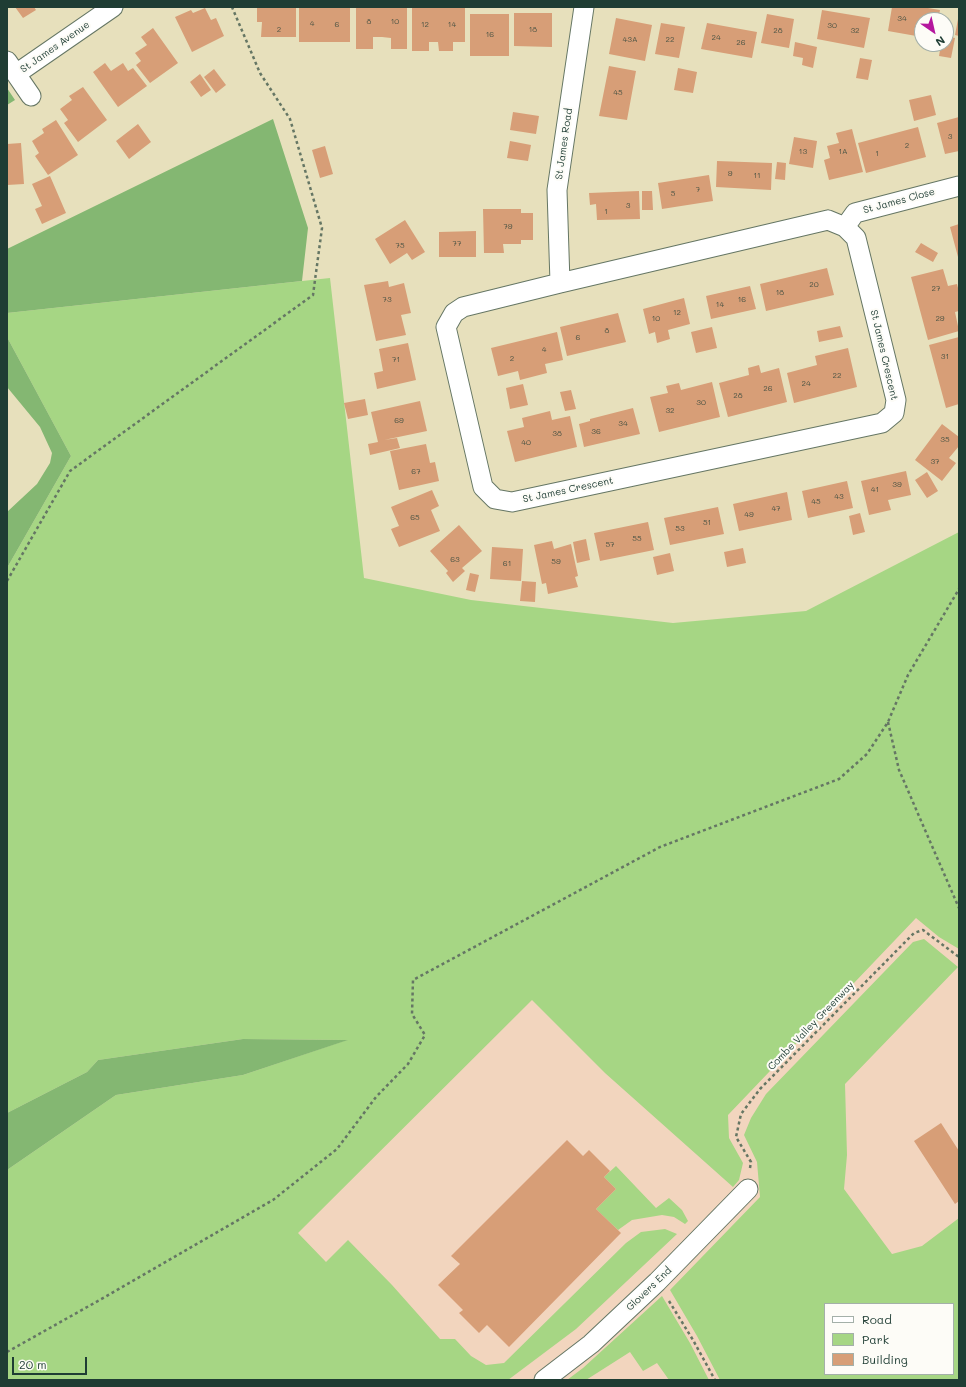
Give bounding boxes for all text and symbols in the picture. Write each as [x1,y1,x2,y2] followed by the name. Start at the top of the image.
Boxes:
[914,12,954,52] north arrow
[897,14,907,24] house number: 34
[367,17,371,27] house number: 8
[391,17,399,27] house number: 10
[18,19,92,75] street label: St James Avenue
[310,19,314,29] house number: 4
[335,20,339,30] house number: 6
[421,20,429,30] house number: 12
[448,20,456,30] house number: 14
[827,21,837,31] house number: 30
[277,25,281,35] house number: 2
[529,25,537,35] house number: 18
[773,26,783,36] house number: 28
[850,26,860,36] house number: 32
[486,30,494,40] house number: 16
[711,33,721,43] house number: 24
[933,33,948,50] text: N
[623,35,637,45] house number: 43A
[666,35,674,45] house number: 22
[736,38,746,48] house number: 26
[613,88,623,98] house number: 45
[553,107,575,181] street label: St James Road
[948,132,952,142] house number: 3
[905,141,909,151] house number: 2
[799,147,807,157] house number: 13
[838,147,848,157] house number: 1A
[875,149,879,159] house number: 1
[728,169,732,179] house number: 9
[753,171,761,181] house number: 11
[696,185,700,195] house number: 7
[862,186,936,216] street label: St James Close
[671,189,675,199] house number: 5
[626,201,630,211] house number: 3
[604,207,608,217] house number: 1
[503,222,513,232] house number: 79
[453,239,461,249] house number: 77
[395,241,405,251] house number: 75
[809,280,819,290] house number: 20
[932,284,940,294] house number: 27
[776,288,784,298] house number: 18
[382,295,392,305] house number: 73
[738,295,746,305] house number: 16
[716,300,724,310] house number: 14
[673,308,681,318] house number: 12
[868,309,900,401] street label: St James Crescent
[652,314,660,324] house number: 10
[935,314,945,324] house number: 29
[605,326,609,336] house number: 8
[576,333,580,343] house number: 6
[542,345,546,355] house number: 4
[941,352,949,362] house number: 31
[510,354,514,364] house number: 2
[392,355,400,365] house number: 71
[833,371,841,381] house number: 22
[801,379,811,389] house number: 24
[763,384,773,394] house number: 26
[733,391,743,401] house number: 28
[696,398,706,408] house number: 30
[665,406,675,416] house number: 32
[394,416,404,426] house number: 69
[618,419,628,429] house number: 34
[591,427,601,437] house number: 36
[552,429,562,439] house number: 38
[940,435,950,445] house number: 35
[521,438,531,448] house number: 40
[930,457,940,467] house number: 37
[411,467,421,477] house number: 67
[522,475,614,505] street label: St James Crescent
[892,480,902,490] house number: 39
[871,485,879,495] house number: 41
[834,492,844,502] house number: 43
[811,497,821,507] house number: 45
[771,504,781,514] house number: 47
[744,510,754,520] house number: 49
[410,513,420,523] house number: 65
[703,518,711,528] house number: 51
[675,524,685,534] house number: 53
[632,534,642,544] house number: 55
[605,540,615,550] house number: 57
[450,555,460,565] house number: 63
[551,557,561,567] house number: 59
[503,559,511,569] house number: 61
[765,979,857,1073] street label: Combe Valley Greenway
[624,1265,674,1313] street label: Glovers End
[824,1303,954,1375] legend
[862,1311,892,1327] text: Road
[862,1331,889,1347] text: Park
[14,1349,89,1375] scale bar
[862,1351,908,1367] text: Building
[19,1356,47,1372] text: 20 m

